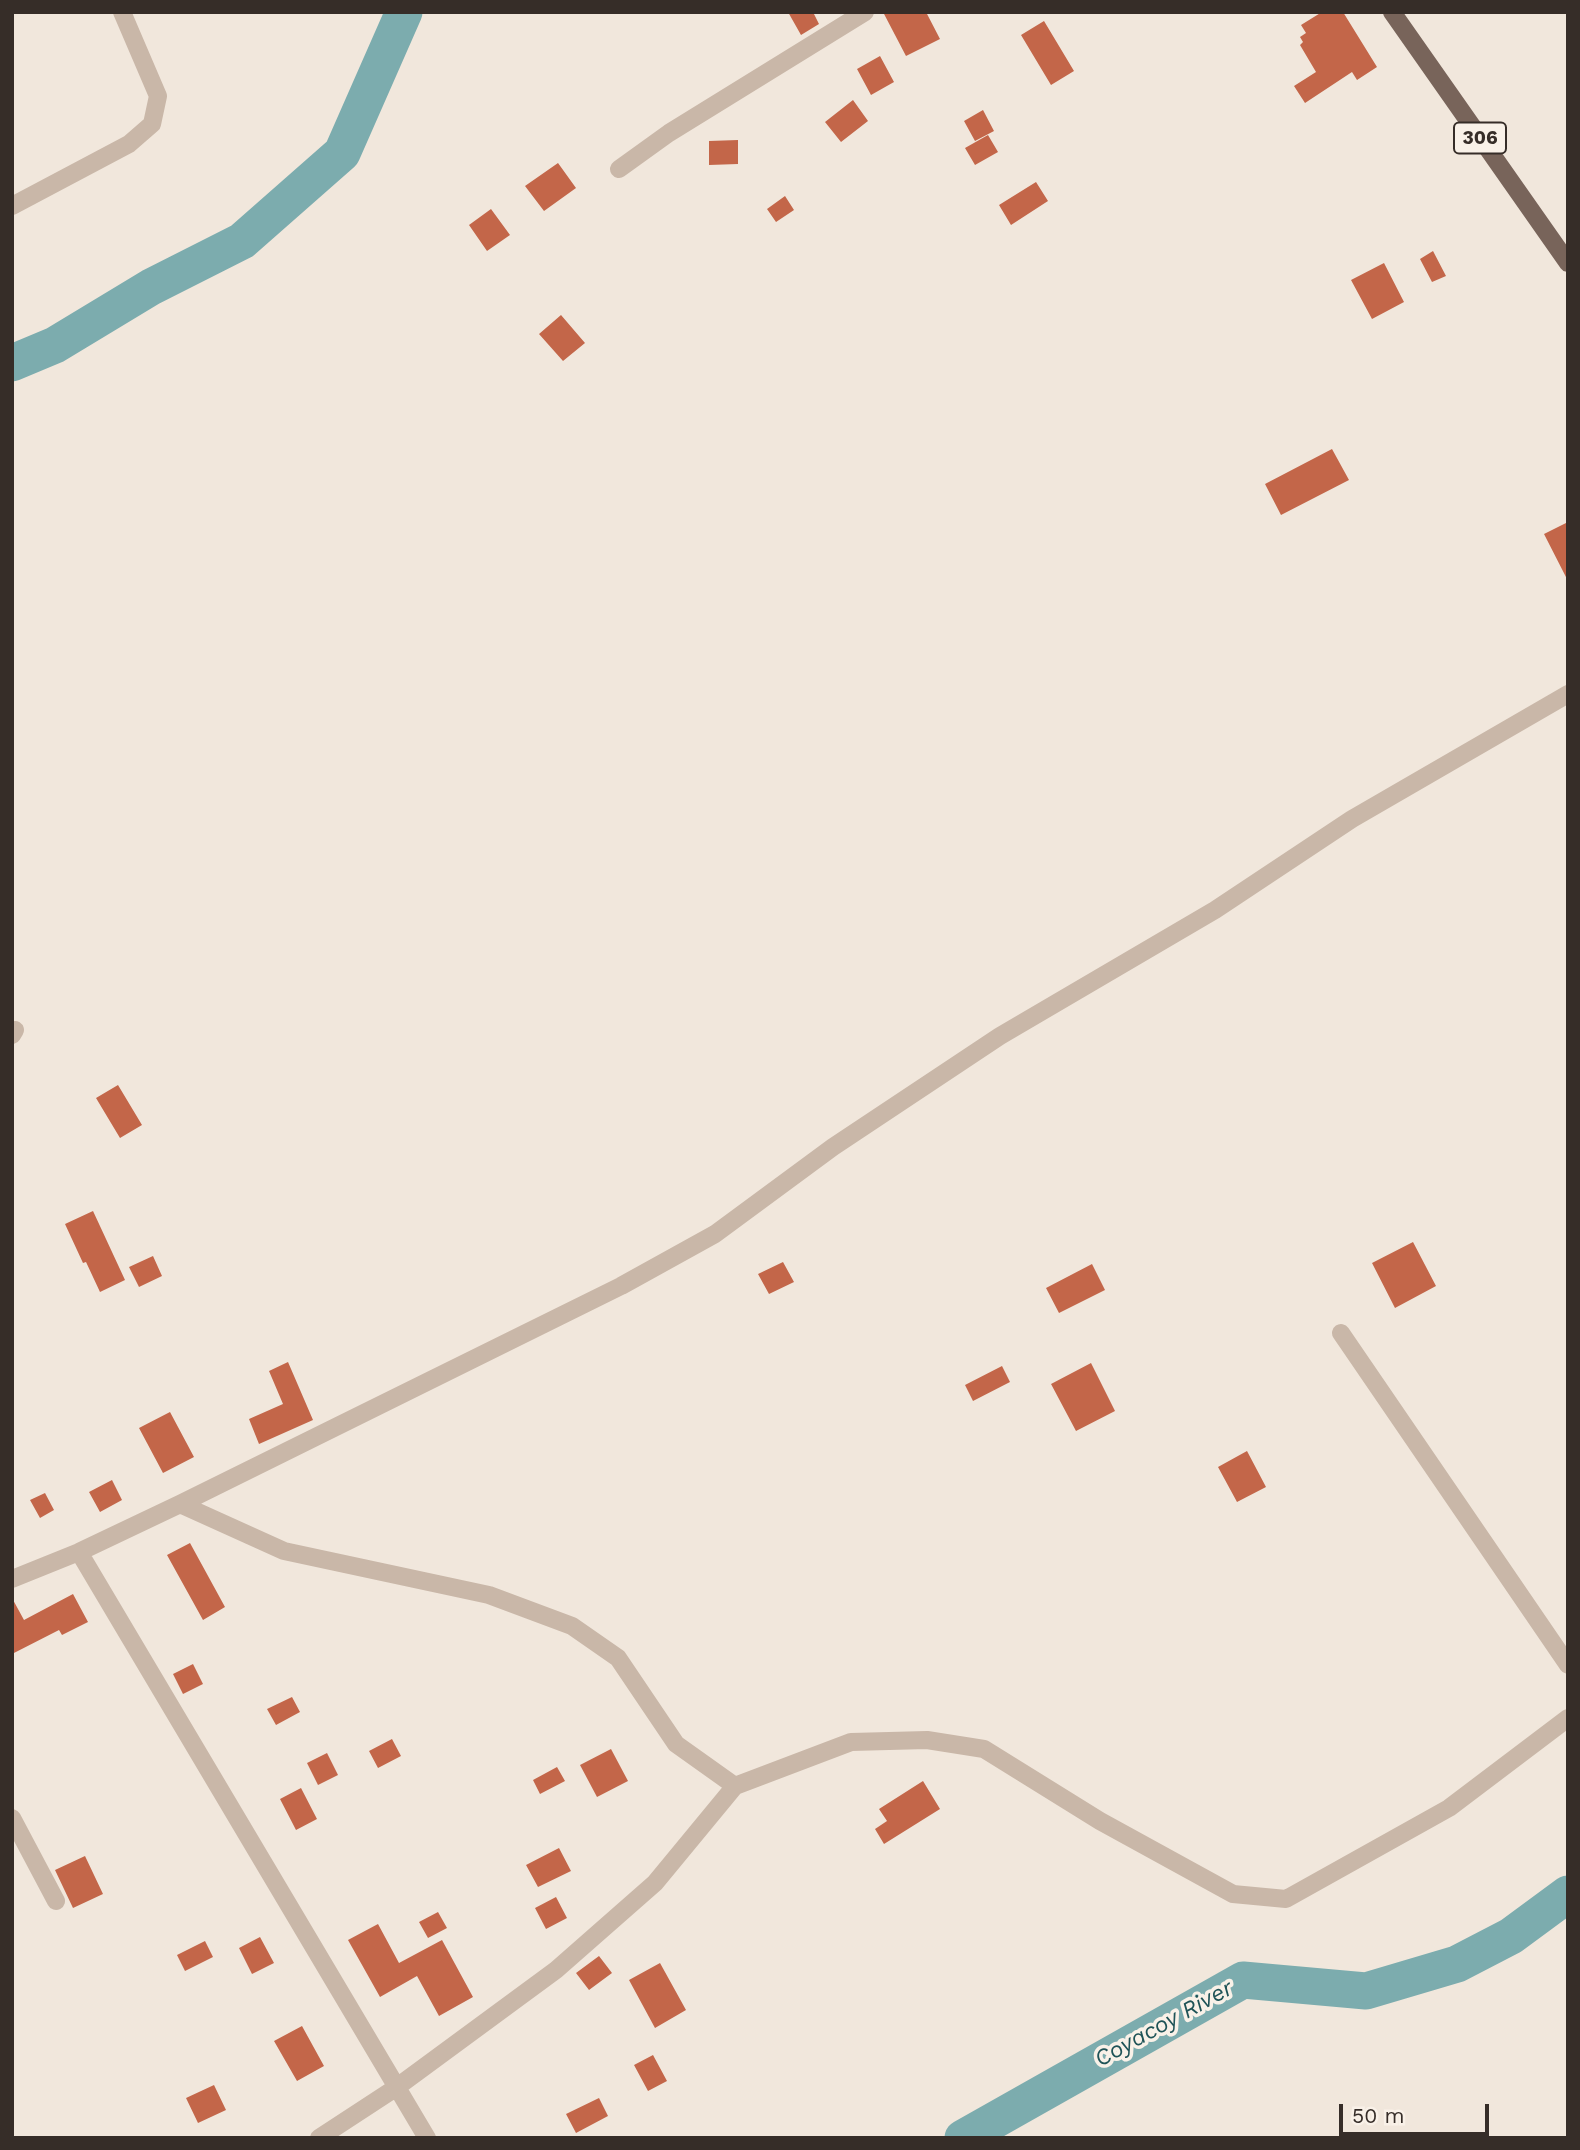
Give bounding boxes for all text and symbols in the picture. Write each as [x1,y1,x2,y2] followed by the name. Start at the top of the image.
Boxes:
[1454,122,1506,154] road number: 306
[1090,1975,1238,2073] water label: Coyacoy River
[1342,2090,1492,2134] scale bar
[1352,2103,1404,2128] text: 50 m

